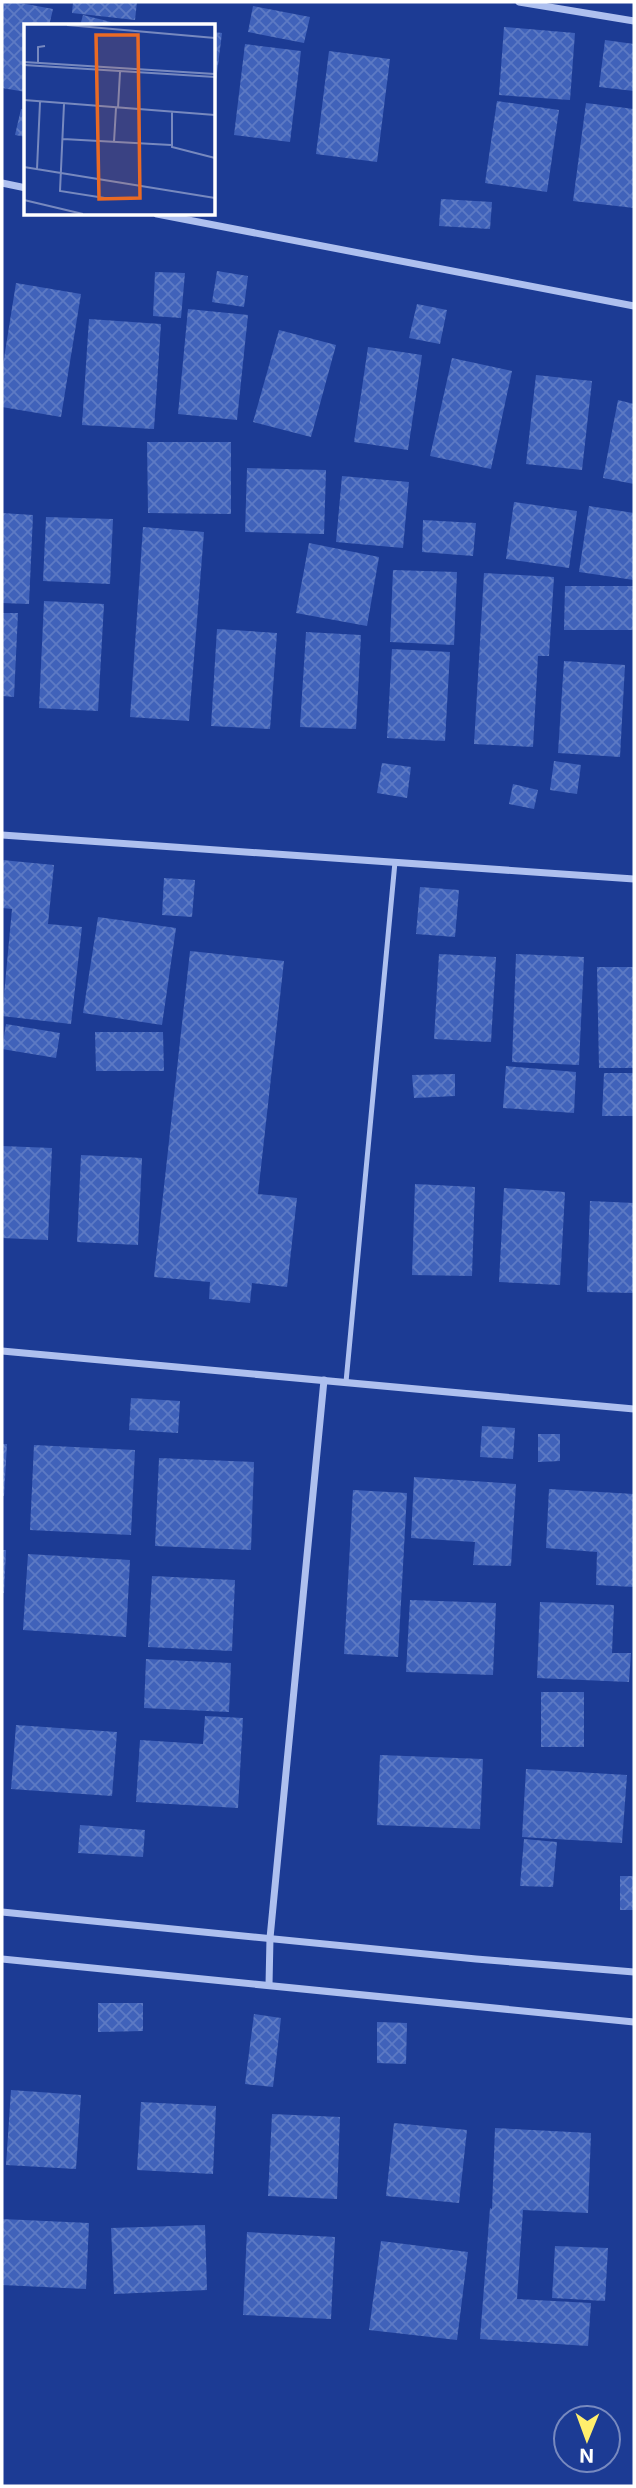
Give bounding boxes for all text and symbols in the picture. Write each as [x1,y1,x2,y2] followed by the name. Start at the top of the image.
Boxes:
[24,24,215,215] inset map
[552,2404,622,2474] north arrow
[579,2444,594,2467] text: N

